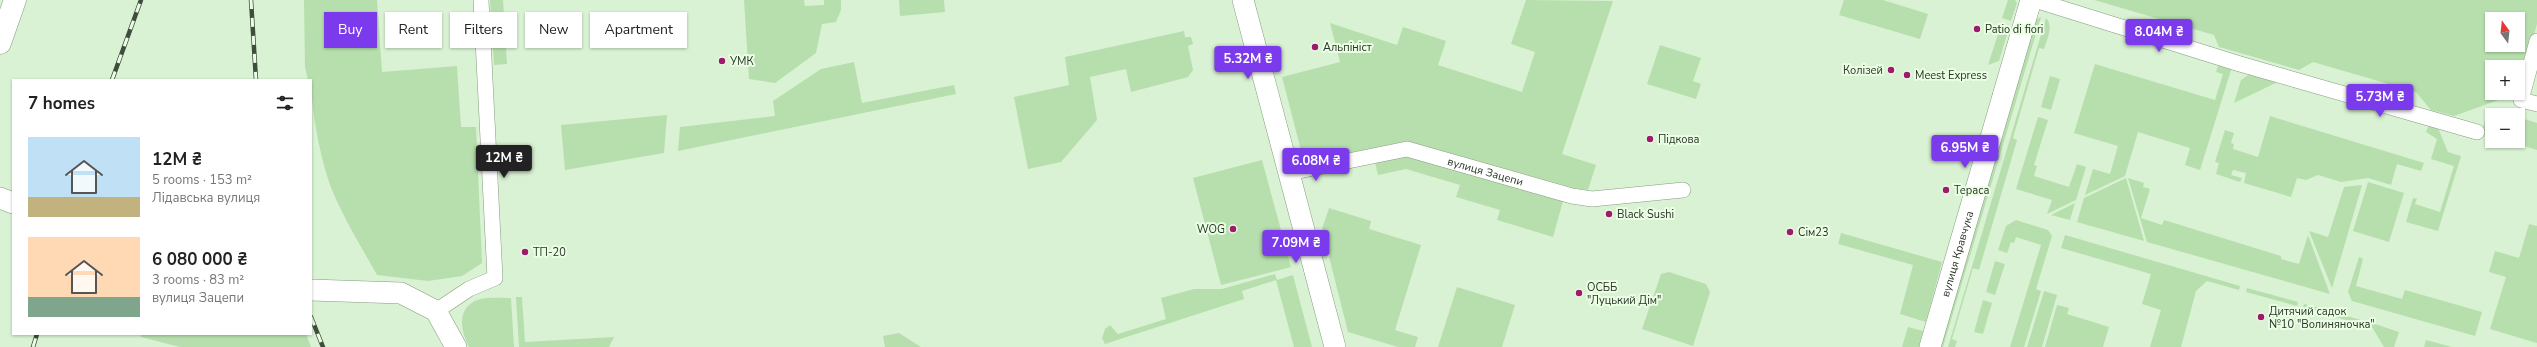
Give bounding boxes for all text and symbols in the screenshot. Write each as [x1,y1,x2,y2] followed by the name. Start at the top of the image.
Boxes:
[324,12,377,48] chip: Buy
[385,12,442,48] chip: Rent
[450,12,517,48] chip: Filters
[525,12,582,48] chip: New
[590,12,687,48] chip: Apartment
[2485,12,2525,52] north arrow
[2485,12,2525,148] map controls
[2122,19,2196,53] pin: 8.04M ₴
[1985,22,2043,37] place label: Patio di fiori
[2134,23,2184,41] text: 8.04M ₴
[1972,24,1982,34] marker: Patio di fiori
[1323,40,1372,55] place label: Альпініст
[1310,42,1320,52] marker: Альпініст
[1211,46,1285,80] pin: 5.32M ₴
[1223,50,1273,68] text: 5.32M ₴
[729,54,754,69] place label: УМК
[717,56,727,66] marker: УМК
[2485,60,2525,100] button: +
[1843,63,1883,78] place label: Колізей
[1886,65,1896,75] marker: Колізей
[1915,68,1987,83] place label: Meest Express
[1902,70,1912,80] marker: Meest Express
[2343,84,2417,118] pin: 5.73M ₴
[2355,88,2405,106] text: 5.73M ₴
[28,92,95,115] text: 7 homes
[274,92,296,114] icon: filters
[2485,108,2525,148] button: −
[1658,132,1700,147] place label: Підкова
[1645,134,1655,144] marker: Підкова
[1928,135,2002,169] pin: 6.95M ₴
[1940,139,1990,157] text: 6.95M ₴
[476,145,532,179] pin: 12M ₴
[152,148,202,171] text: 12M ₴
[1279,148,1353,182] pin: 6.08M ₴
[485,149,523,167] text: 12M ₴
[1291,152,1341,170] text: 6.08M ₴
[60,153,108,201] icon: home
[1446,153,1525,189] street label: вулиця Зацепи
[152,171,252,189] text: 5 rooms · 153 m²
[1954,183,1989,198] place label: Тераса
[1941,185,1951,195] marker: Тераса
[152,189,260,207] text: Лідавська вулиця
[1617,207,1674,222] place label: Black Sushi
[1604,209,1614,219] marker: Black Sushi
[1938,209,1977,299] street label: вулиця Кравчука
[1197,222,1225,237] place label: WOG
[1228,224,1238,234] marker: WOG
[1798,225,1829,240] place label: Сім23
[1785,227,1795,237] marker: Сім23
[1259,230,1333,264] pin: 7.09M ₴
[1271,234,1321,252] text: 7.09M ₴
[533,245,566,260] place label: ТП-20
[520,247,530,257] marker: ТП-20
[152,248,247,271] text: 6 080 000 ₴
[60,253,108,301] icon: home
[152,271,244,289] text: 3 rooms · 83 m²
[1587,280,1661,308] place label: ОСББ "Луцький Дім"
[1574,288,1584,298] marker: ОСББ "Луцький Дім"
[152,289,244,307] text: вулиця Зацепи
[2269,304,2375,332] place label: Дитячий садок №10 "Волиняночка"
[2256,312,2266,322] marker: Дитячий садок №10 "Волиняночка"

